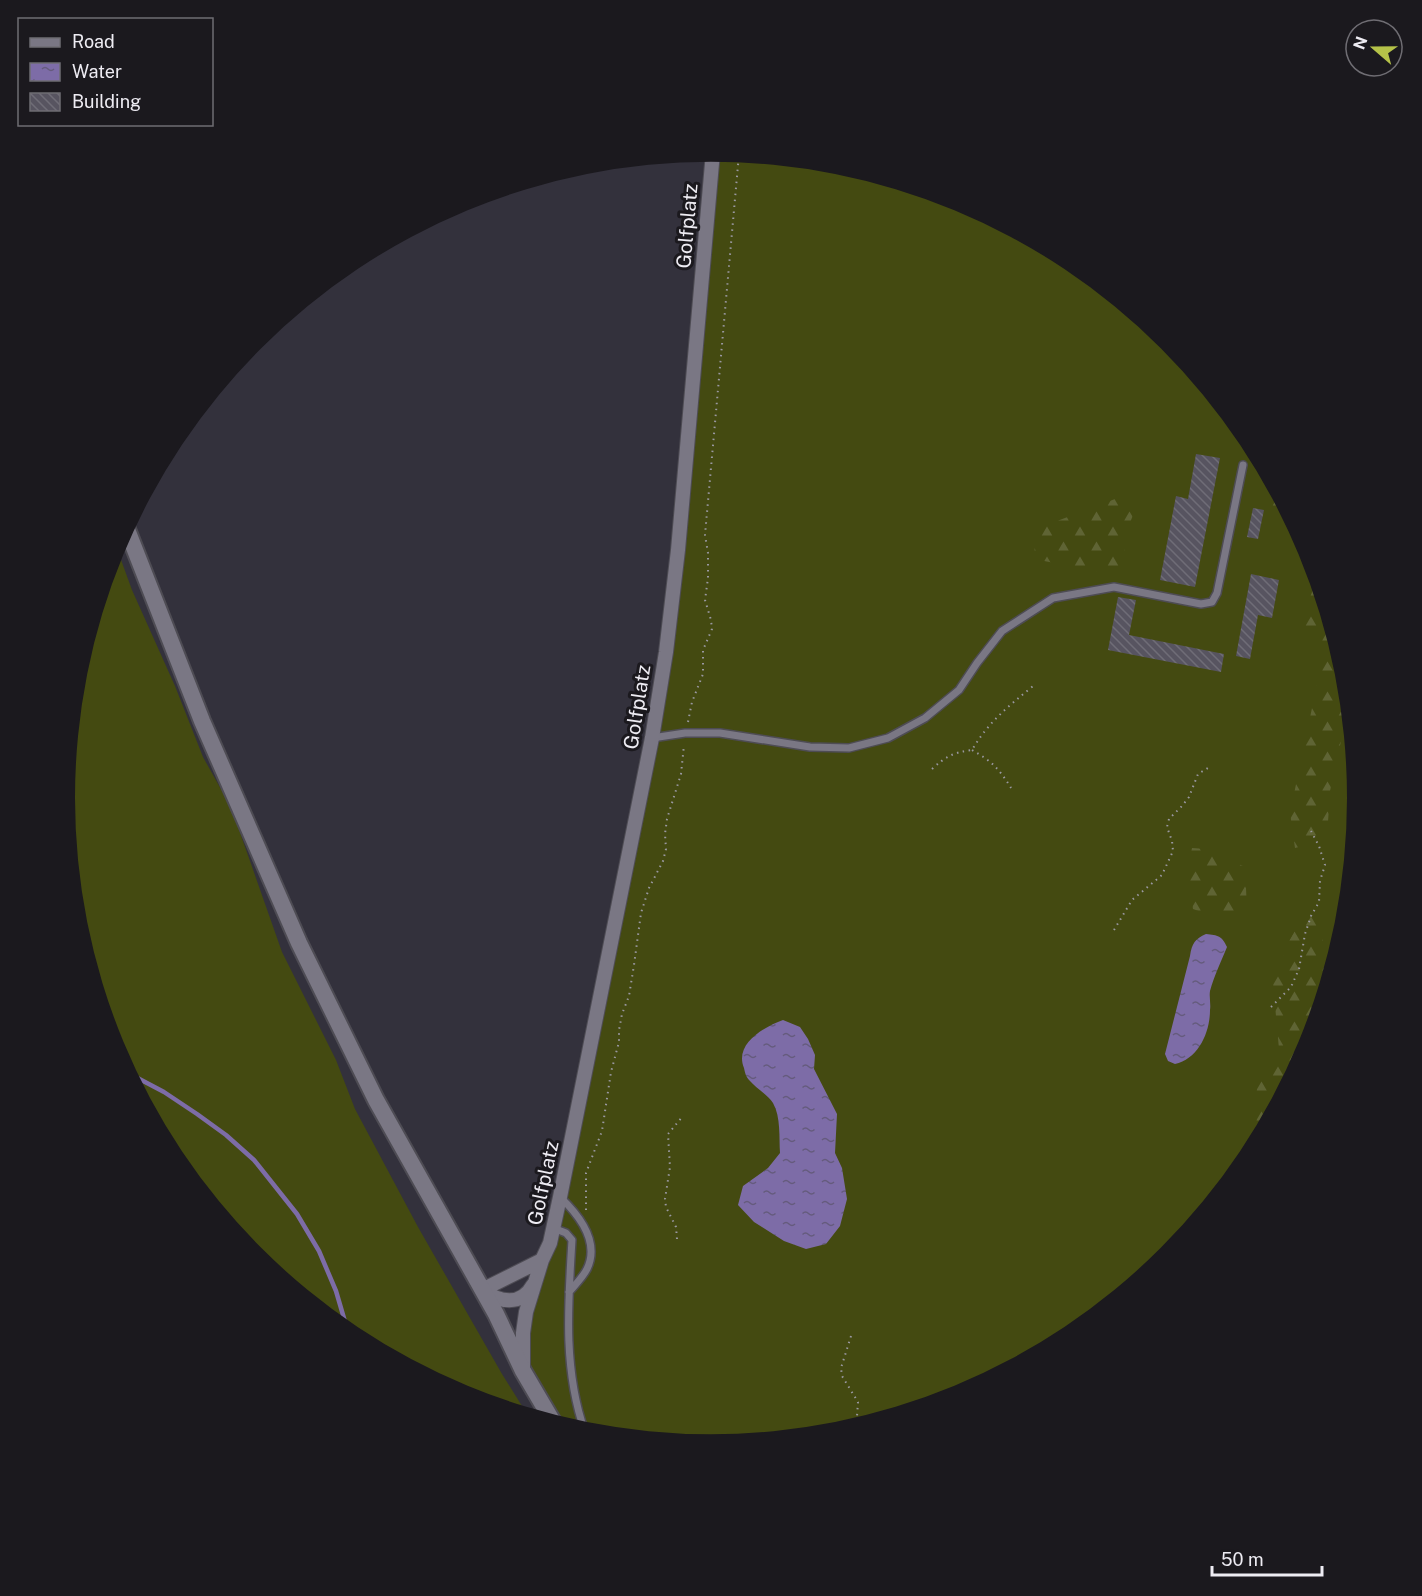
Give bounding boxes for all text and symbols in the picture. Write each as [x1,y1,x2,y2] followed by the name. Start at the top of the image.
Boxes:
[18,18,213,126] legend
[1344,18,1404,78] north arrow
[72,31,115,52] text: Road
[1349,34,1371,52] text: N
[72,61,122,82] text: Water
[72,91,141,112] text: Building
[671,182,703,270] street label: Golfplatz
[618,663,656,751] street label: Golfplatz
[522,1139,564,1227] street label: Golfplatz
[1212,1539,1322,1577] scale bar
[1221,1549,1264,1570] text: 50 m

